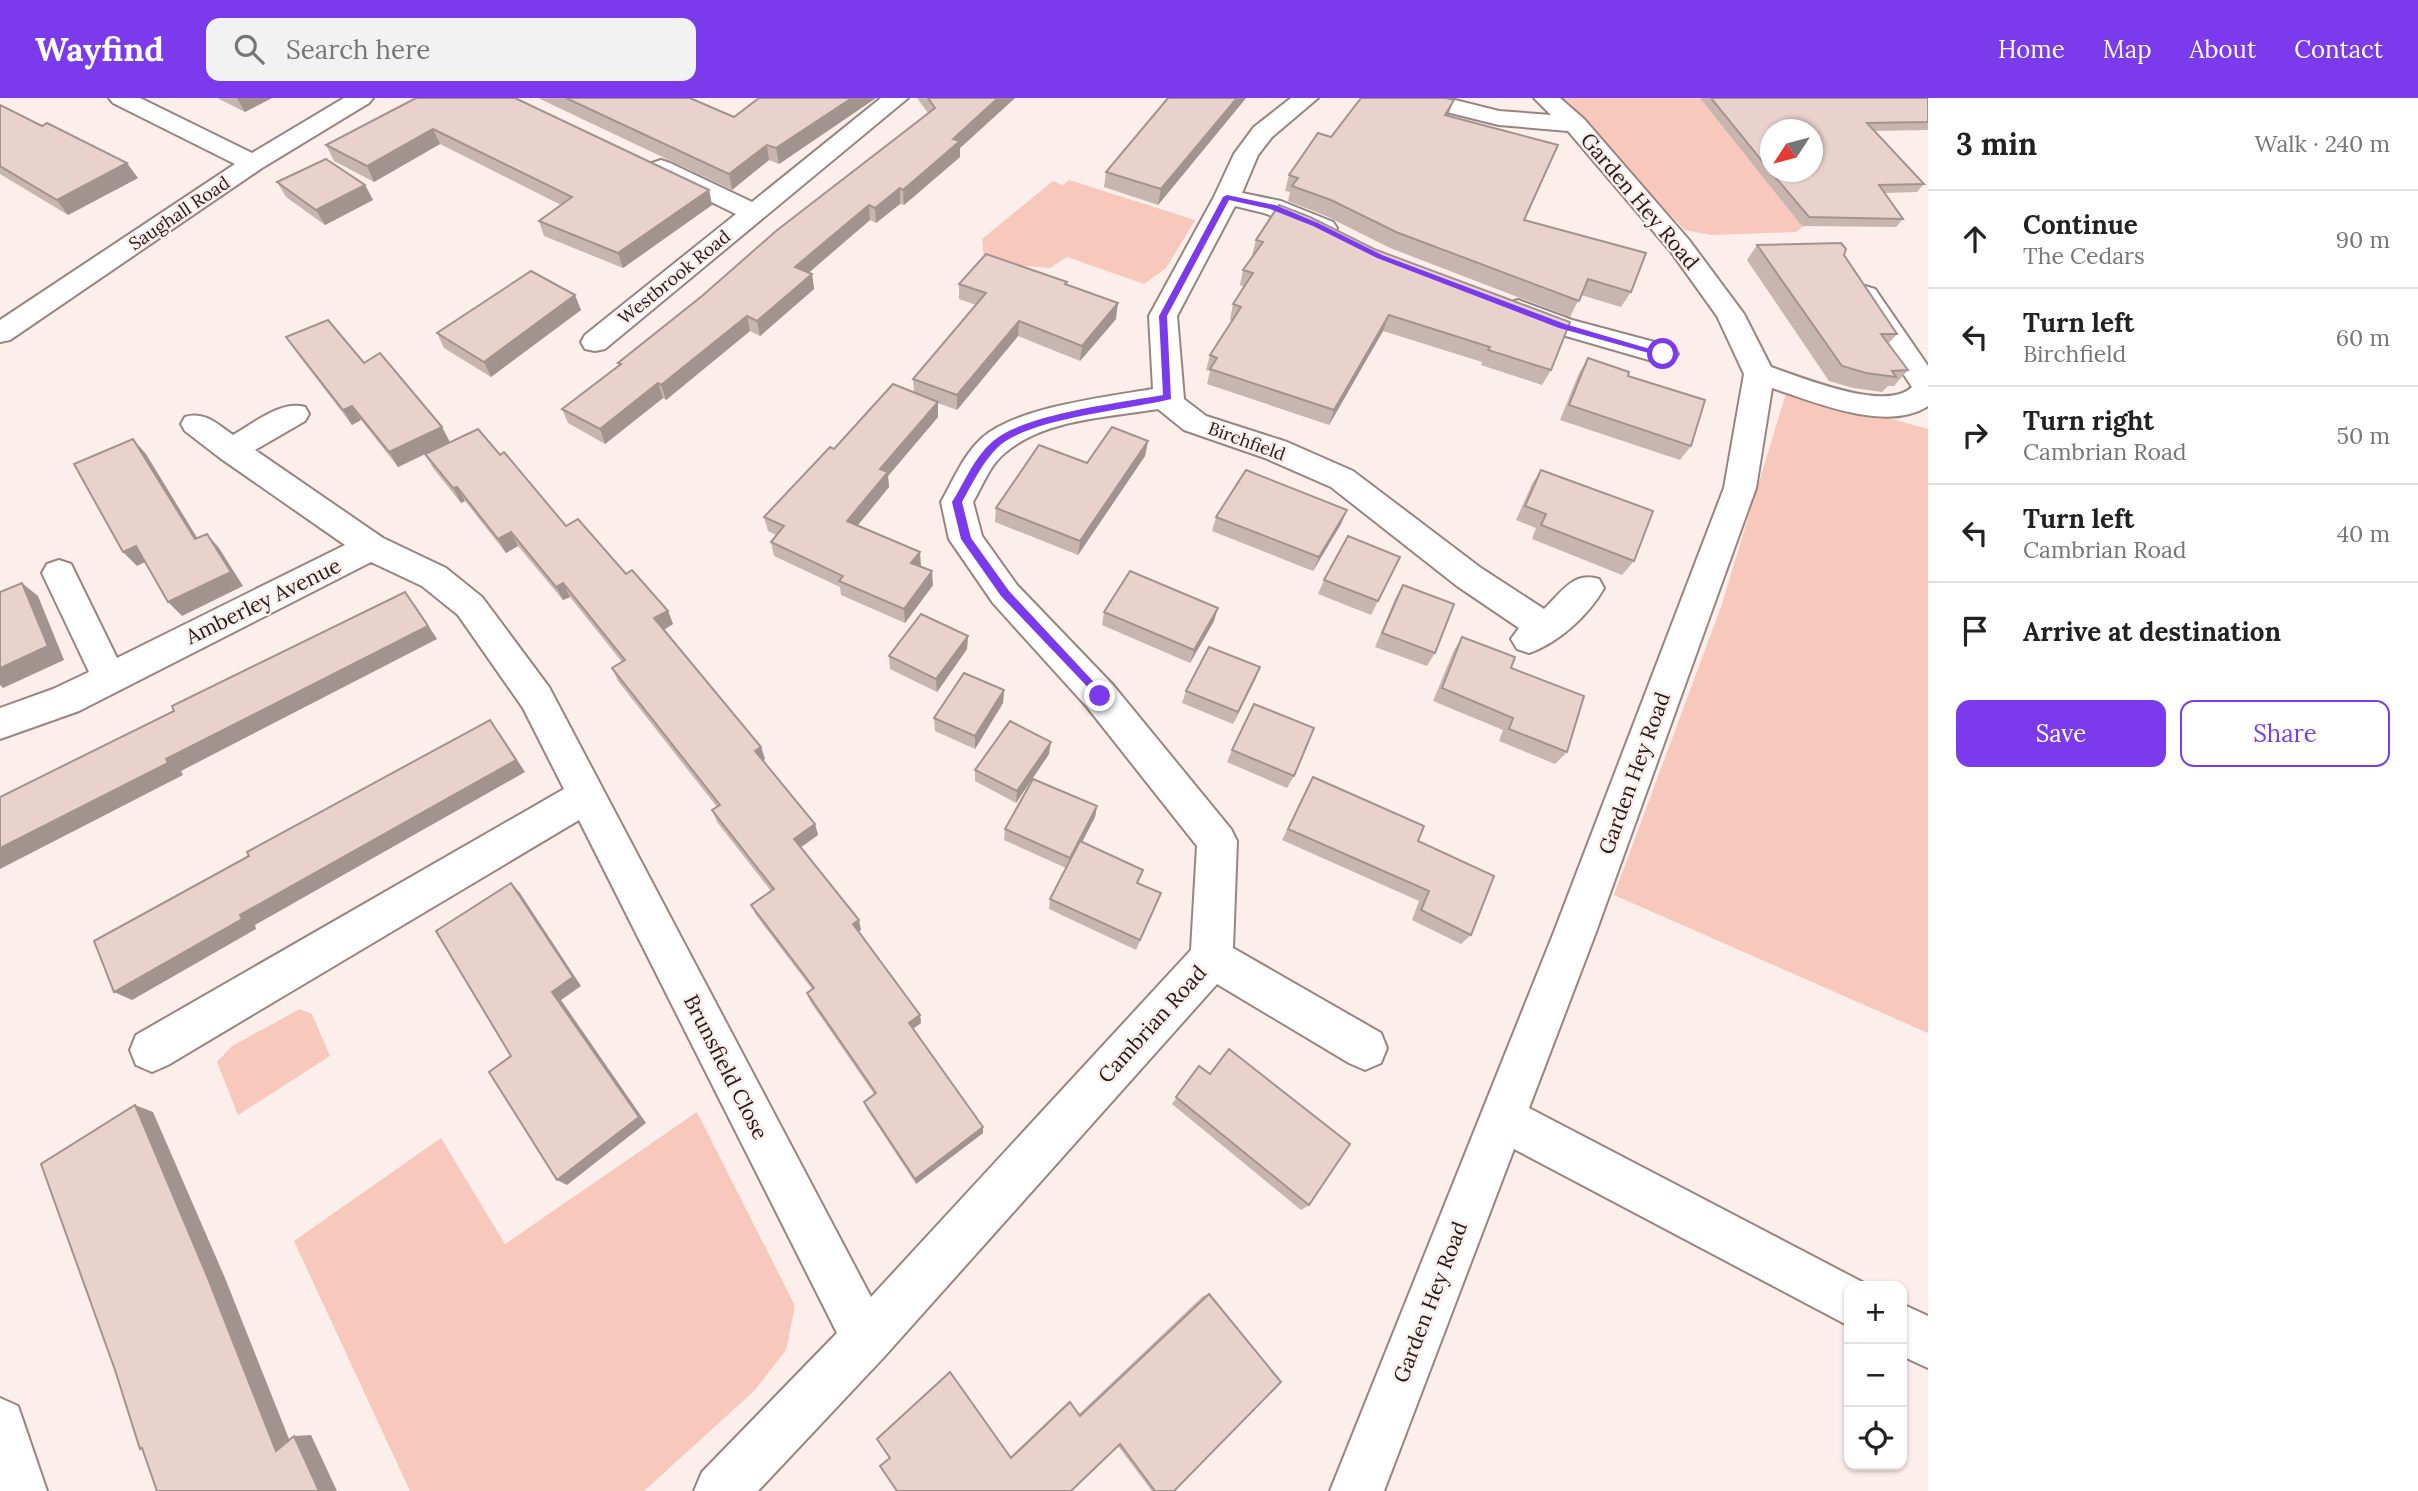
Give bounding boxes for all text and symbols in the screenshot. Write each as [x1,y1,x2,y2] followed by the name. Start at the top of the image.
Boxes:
[206,18,696,81] search box
[35,28,164,70] text: Wayfind
[230,30,268,68] icon: search
[286,33,430,66] text: Search here
[1998,34,2065,65] text: Home
[2103,34,2152,65] text: Map
[2190,34,2256,65] text: About
[2294,34,2383,65] text: Contact
[1760,119,1823,182] north arrow
[1956,125,2037,163] text: 3 min
[1575,127,1705,275] street label: Garden Hey Road
[2254,129,2390,158] text: Walk · 240 m
[124,171,234,255] street label: Saughall Road
[2023,208,2138,241] text: Continue
[1956,220,1994,258] icon: ahead
[613,225,735,329] street label: Westbrook Road
[2336,225,2390,254] text: 90 m
[2023,241,2145,270] text: The Cedars
[2023,306,2134,339] text: Turn left
[1956,318,1994,356] icon: left
[2336,323,2390,352] text: 60 m
[1647,338,1678,369] route start
[2023,339,2126,368] text: Birchfield
[2023,404,2154,437] text: Turn right
[1205,416,1289,466] street label: Birchfield
[1956,416,1994,454] icon: right
[2337,421,2390,450] text: 50 m
[2023,437,2187,466] text: Cambrian Road
[2023,502,2134,535] text: Turn left
[1956,514,1994,552] icon: left
[2337,519,2390,548] text: 40 m
[2023,535,2187,564] text: Cambrian Road
[180,552,345,651] street label: Amberley Avenue
[1956,612,1994,650] icon: arrive
[2023,615,2281,648] text: Arrive at destination
[1084,680,1115,711] route end
[1592,688,1676,858] street label: Garden Hey Road
[1956,700,2166,767] button: Save
[2180,700,2390,767] button: Share
[1092,959,1212,1089] street label: Cambrian Road
[678,990,774,1144] street label: Brunsfield Close
[1387,1218,1473,1386] street label: Garden Hey Road
[1844,1281,1907,1470] map controls
[1844,1281,1907,1344] button: +
[1844,1344,1907,1407] button: −
[1844,1407,1907,1470] button: locate

